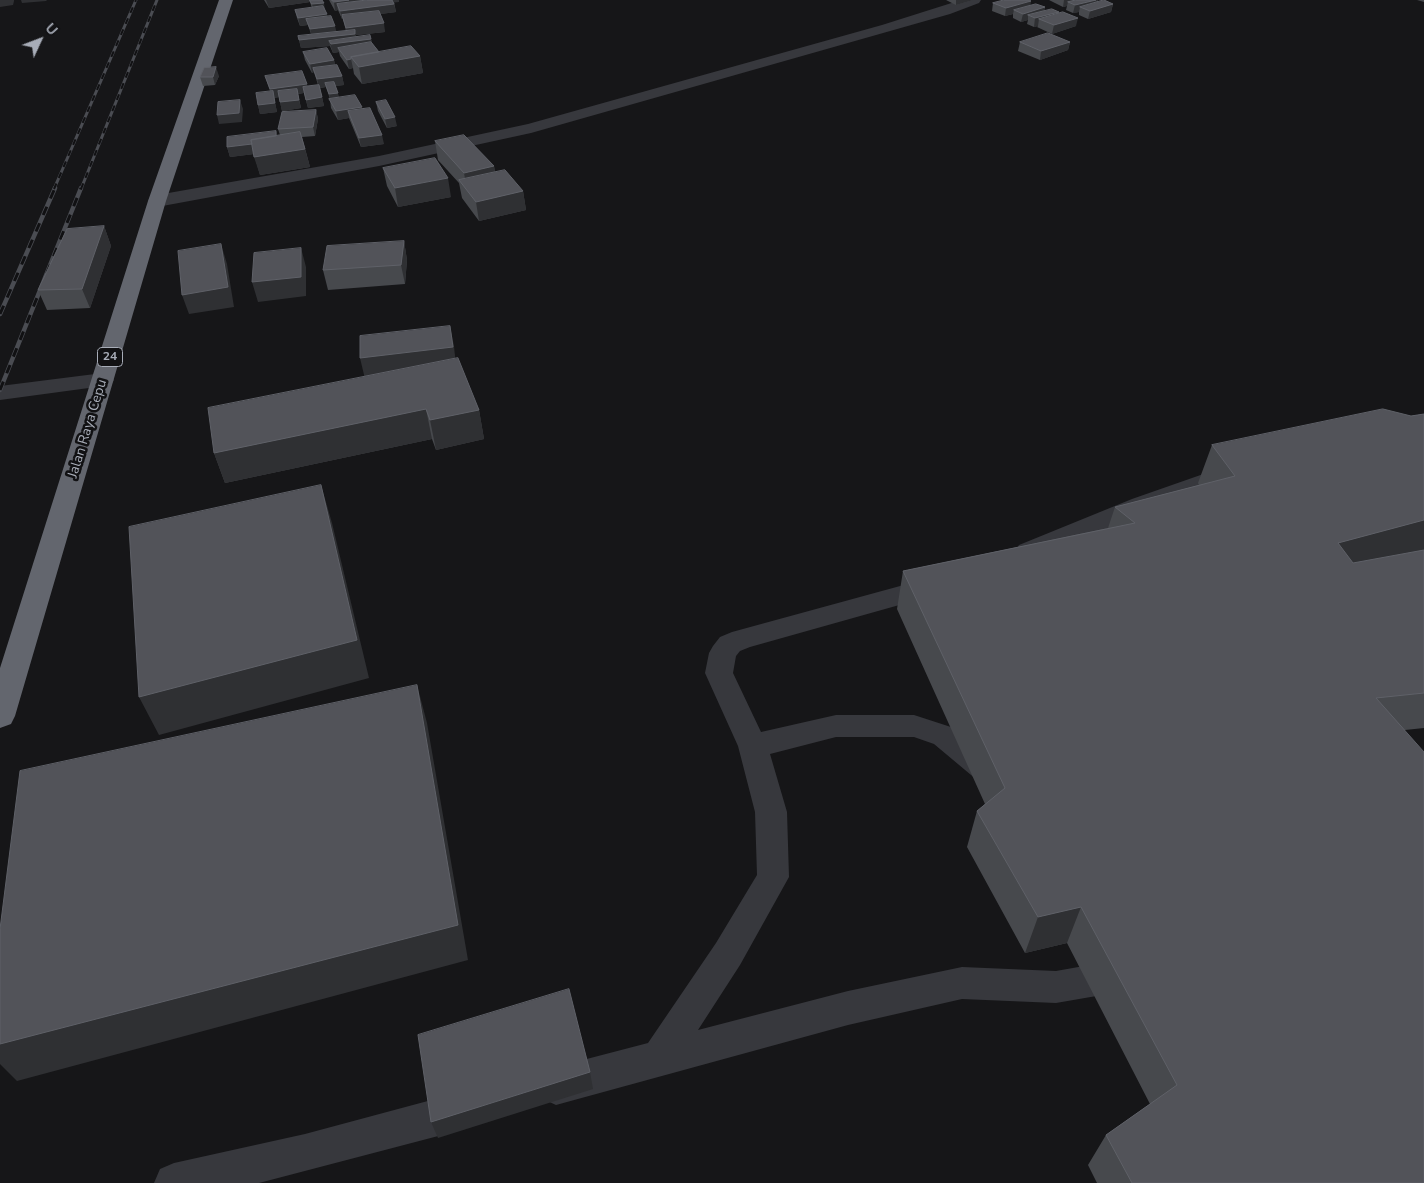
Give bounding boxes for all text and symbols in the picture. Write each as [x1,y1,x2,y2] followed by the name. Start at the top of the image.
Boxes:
[15,15,65,65] north arrow
[41,19,62,40] text: U
[98,348,122,367] road number: 24
[65,378,111,480] street label: Jalan Raya Cepu

